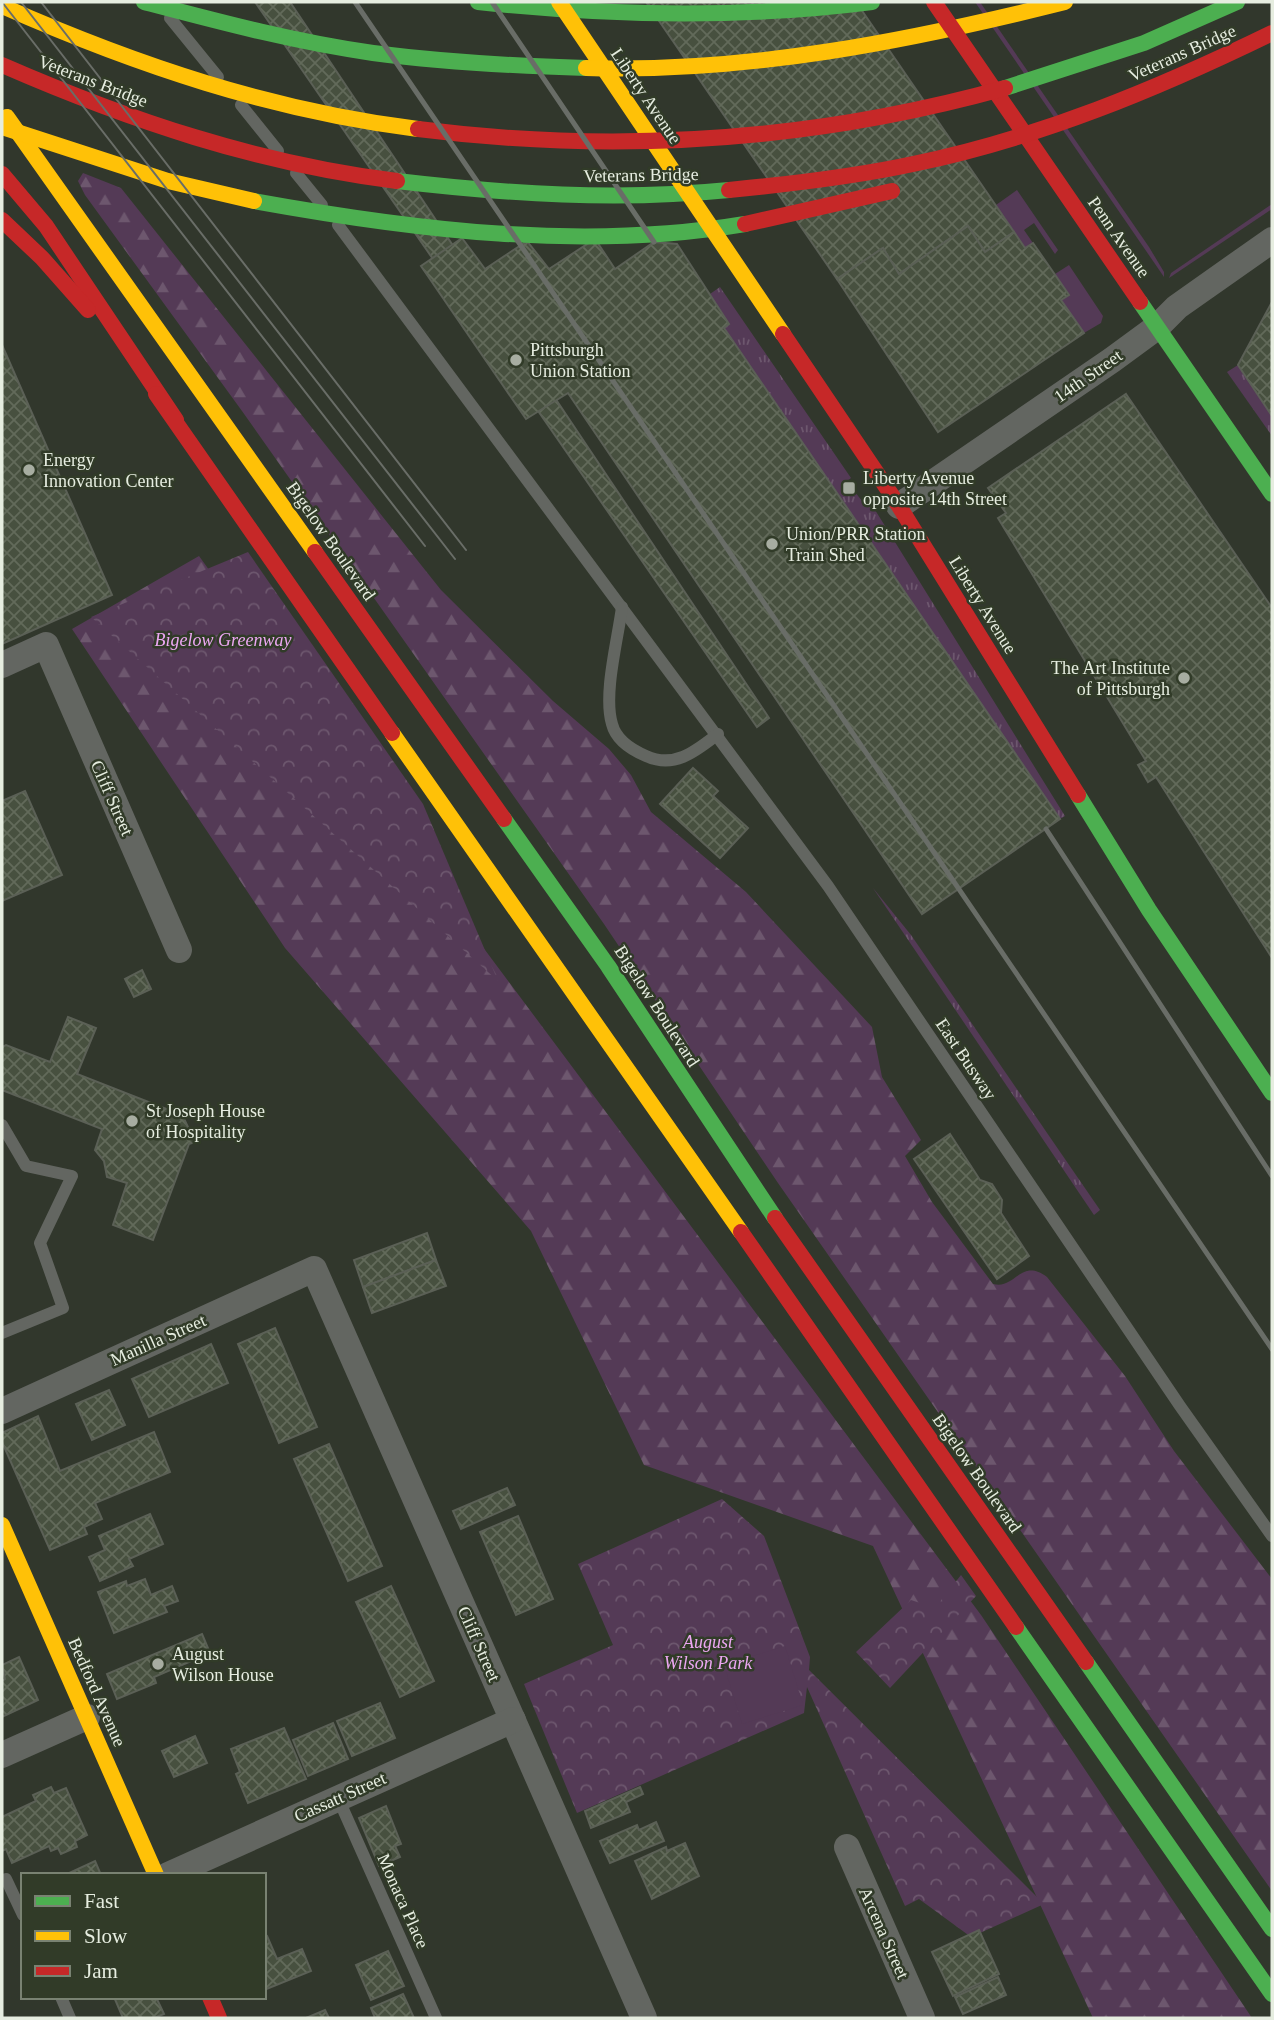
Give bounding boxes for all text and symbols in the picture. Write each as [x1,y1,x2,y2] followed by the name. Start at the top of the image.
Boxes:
[1125,20,1239,86] street label: Veterans Bridge
[607,44,685,148] street label: Liberty Avenue
[36,51,150,111] street label: Veterans Bridge
[583,164,699,186] street label: Veterans Bridge
[1084,193,1154,281] street label: Penn Avenue
[530,340,631,381] place label: Pittsburgh Union Station
[1050,345,1126,407] street label: 14th Street
[508,352,524,368] marker: Pittsburgh Union Station
[43,450,173,491] place label: Energy Innovation Center
[21,462,37,478] marker: Energy Innovation Center
[863,468,1007,509] place label: Liberty Avenue opposite 14th Street
[283,478,379,604] street label: Bigelow Boulevard
[841,480,857,496] marker: Liberty Avenue opposite 14th Street
[786,524,926,565] place label: Union/PRR Station Train Shed
[764,536,780,552] marker: Union/PRR Station Train Shed
[945,553,1021,657] street label: Liberty Avenue
[155,630,291,650] park label: Bigelow Greenway
[1051,658,1170,699] place label: The Art Institute of Pittsburgh
[1176,670,1192,686] marker: The Art Institute of Pittsburgh
[87,757,137,839] street label: Cliff Street
[610,942,704,1070] street label: Bigelow Boulevard
[932,1015,1000,1103] street label: East Busway
[146,1101,265,1142] place label: St Joseph House of Hospitality
[124,1113,140,1129] marker: St Joseph House of Hospitality
[107,1310,209,1370] street label: Manilla Street
[929,1410,1025,1536] street label: Bigelow Boulevard
[454,1603,504,1685] street label: Cliff Street
[664,1632,753,1673] park label: August Wilson Park
[64,1634,130,1750] street label: Bedford Avenue
[172,1644,274,1685] place label: August Wilson House
[150,1656,166,1672] marker: August Wilson House
[291,1768,389,1826] street label: Cassatt Street
[373,1851,433,1951] street label: Monaca Place
[21,1873,266,1999] legend
[855,1884,913,1982] street label: Arcena Street
[84,1889,119,1913] text: Fast
[84,1924,128,1948] text: Slow
[84,1959,118,1983] text: Jam

